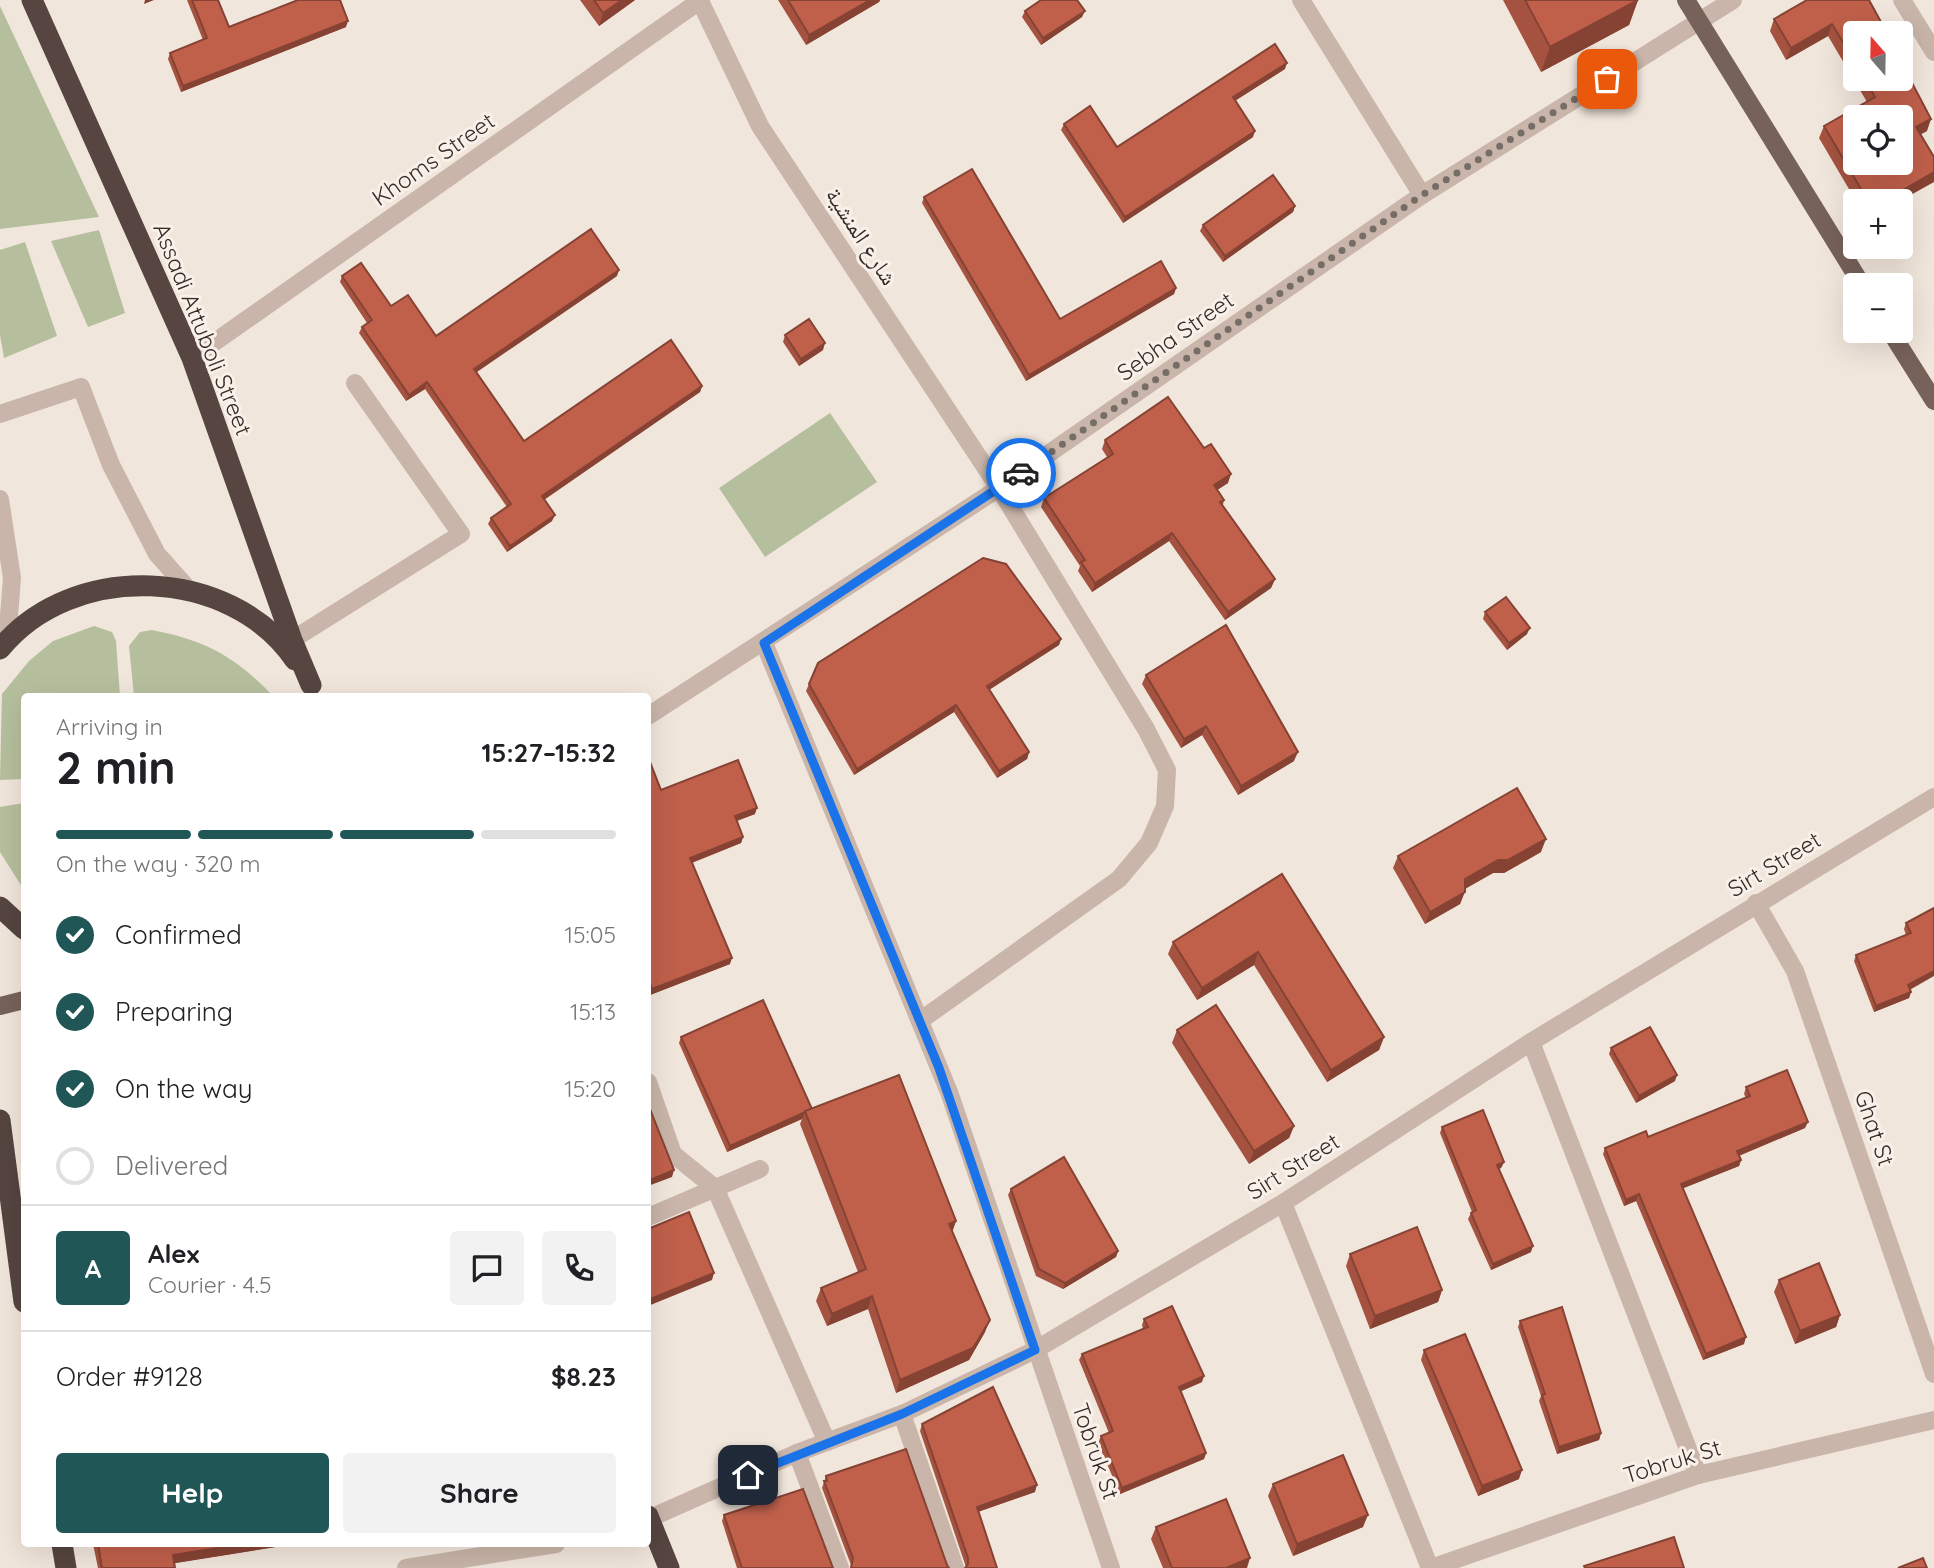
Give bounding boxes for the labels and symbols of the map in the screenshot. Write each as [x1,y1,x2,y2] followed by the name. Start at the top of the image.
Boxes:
[1843,21,1913,91] north arrow
[1577,49,1637,109] pin
[366,106,500,212] street label: Khoms Street
[819,182,904,291] street label: شارع المنشية
[147,219,259,440] street label: Assadi Attuboli Street
[1111,285,1239,387] street label: Sebha Street
[986,438,1056,508] courier
[1722,825,1826,903] street label: Sirt Street
[1849,1087,1901,1170] street label: Ghat St
[1241,1126,1345,1206] street label: Sirt Street
[1066,1399,1126,1503] street label: Tobruk St
[1620,1432,1724,1490] street label: Tobruk St
[718,1445,778,1505] pin

